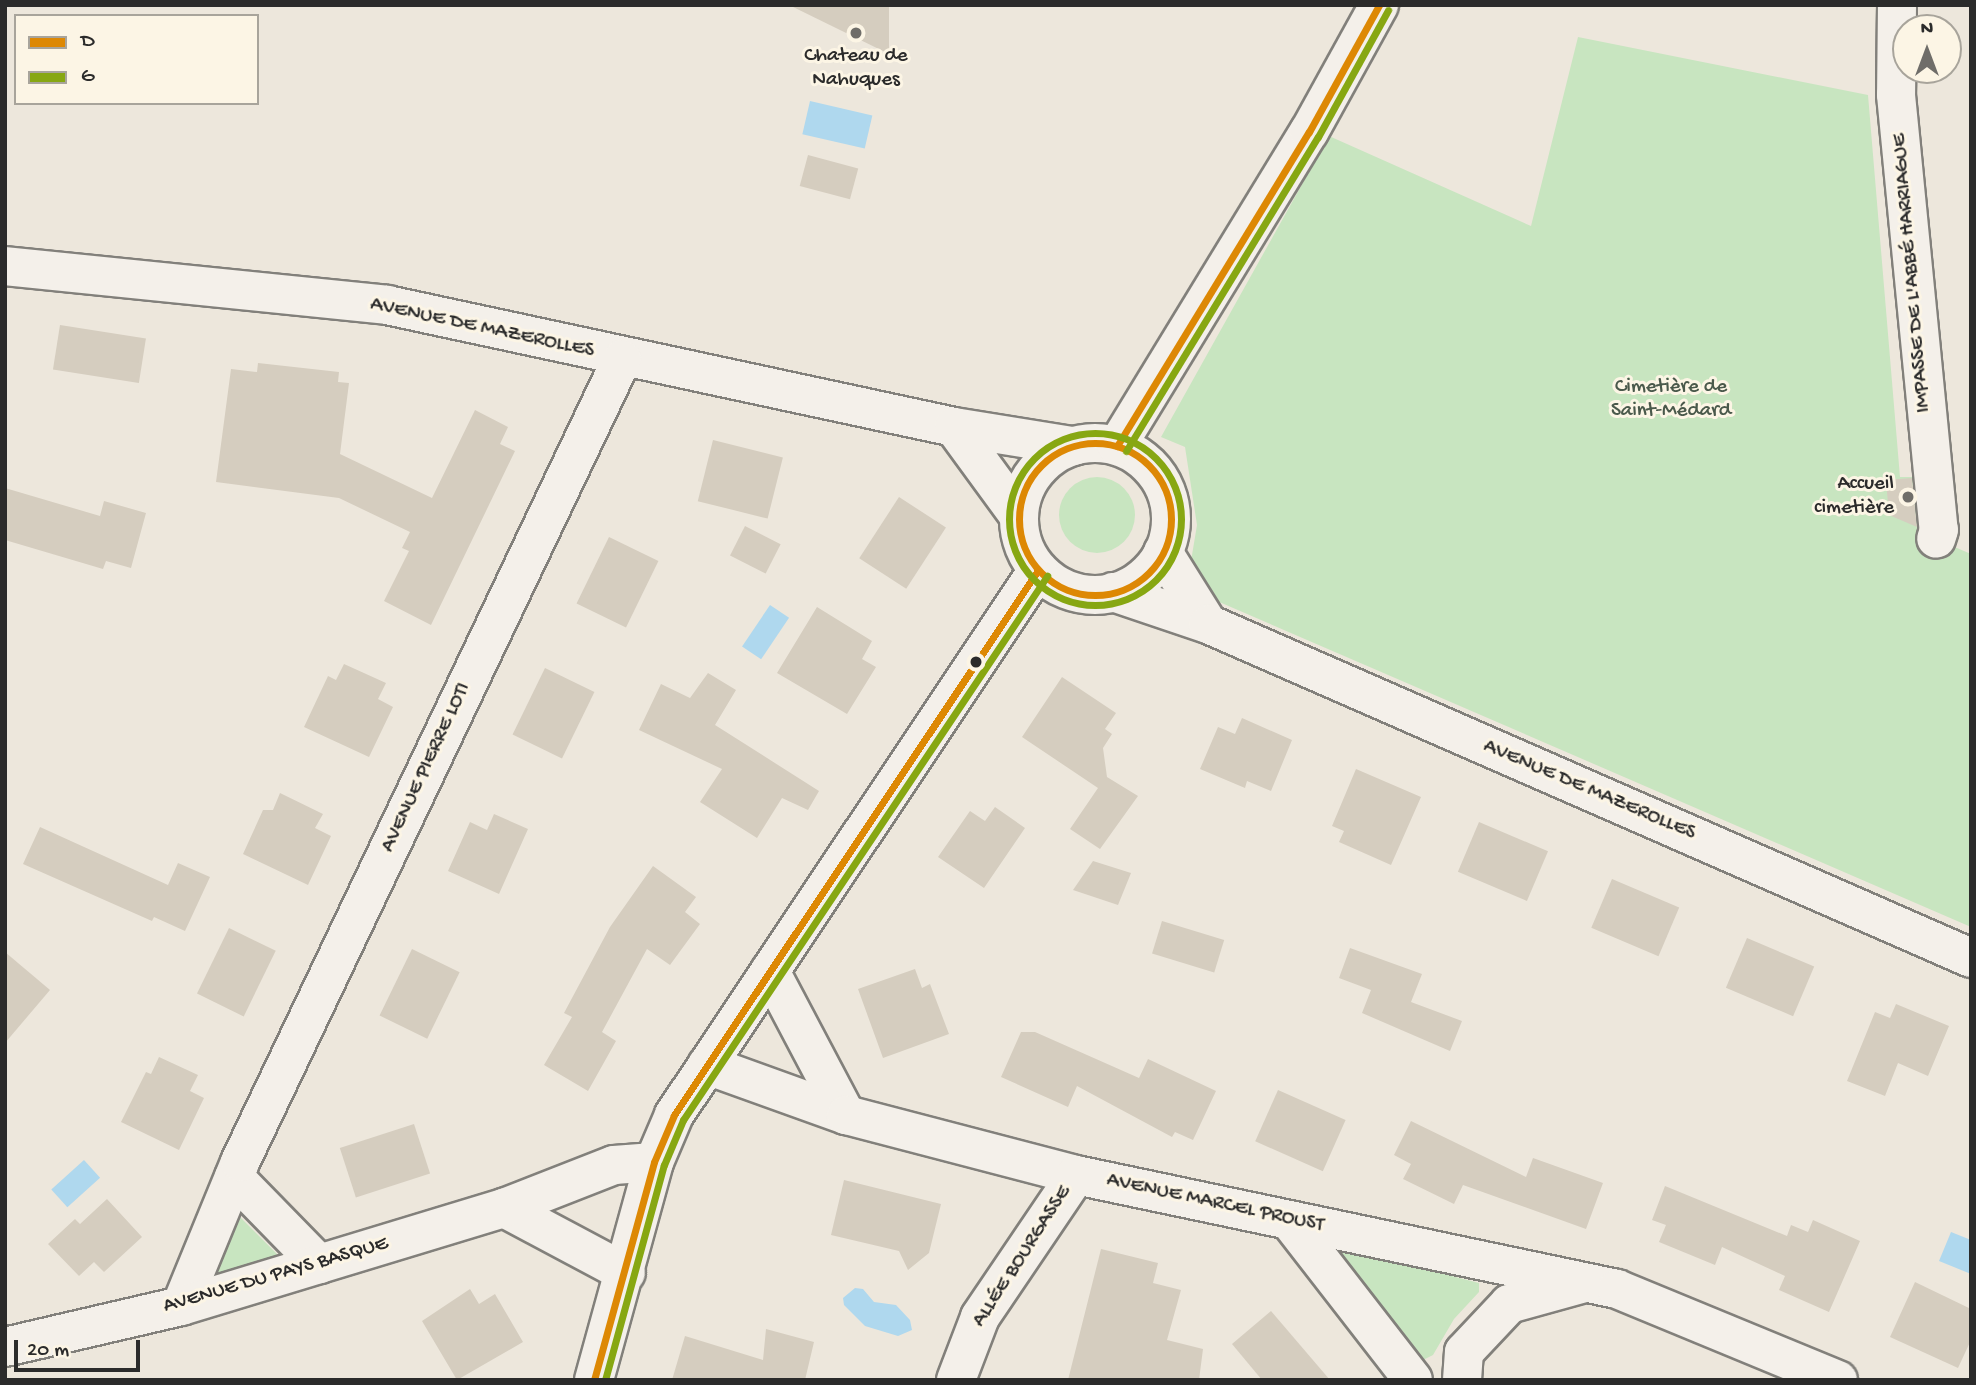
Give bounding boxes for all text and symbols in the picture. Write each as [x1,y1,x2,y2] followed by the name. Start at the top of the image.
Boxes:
[14,14,259,105] legend
[1892,14,1962,84] north arrow
[1921,18,1933,41] text: N
[848,25,864,41] marker: Chateau de Nahuques
[81,30,95,55] text: D
[804,44,908,94] place label: Chateau de Nahuques
[81,65,94,90] text: G
[1888,132,1938,414] street label: IMPASSE DE L'ABBÉ HARRIAGUE
[368,293,596,365] street label: AVENUE DE MAZEROLLES
[1611,375,1731,425] park label: Cimetière de Saint-Médard
[1814,472,1894,522] place label: Accueil cimetière
[1900,489,1916,505] marker: Accueil cimetière
[969,655,983,669] unlabelled marker
[377,679,477,857] street label: AVENUE PIERRE LOTI
[1479,735,1699,847] street label: AVENUE DE MAZEROLLES
[1104,1169,1326,1239] street label: AVENUE MARCEL PROUST
[968,1182,1078,1332] street label: ALLÉE BOURGASSE
[161,1232,391,1320] street label: AVENUE DU PAYS BASQUE
[18,1326,144,1370] scale bar
[27,1339,69,1364] text: 20 m

